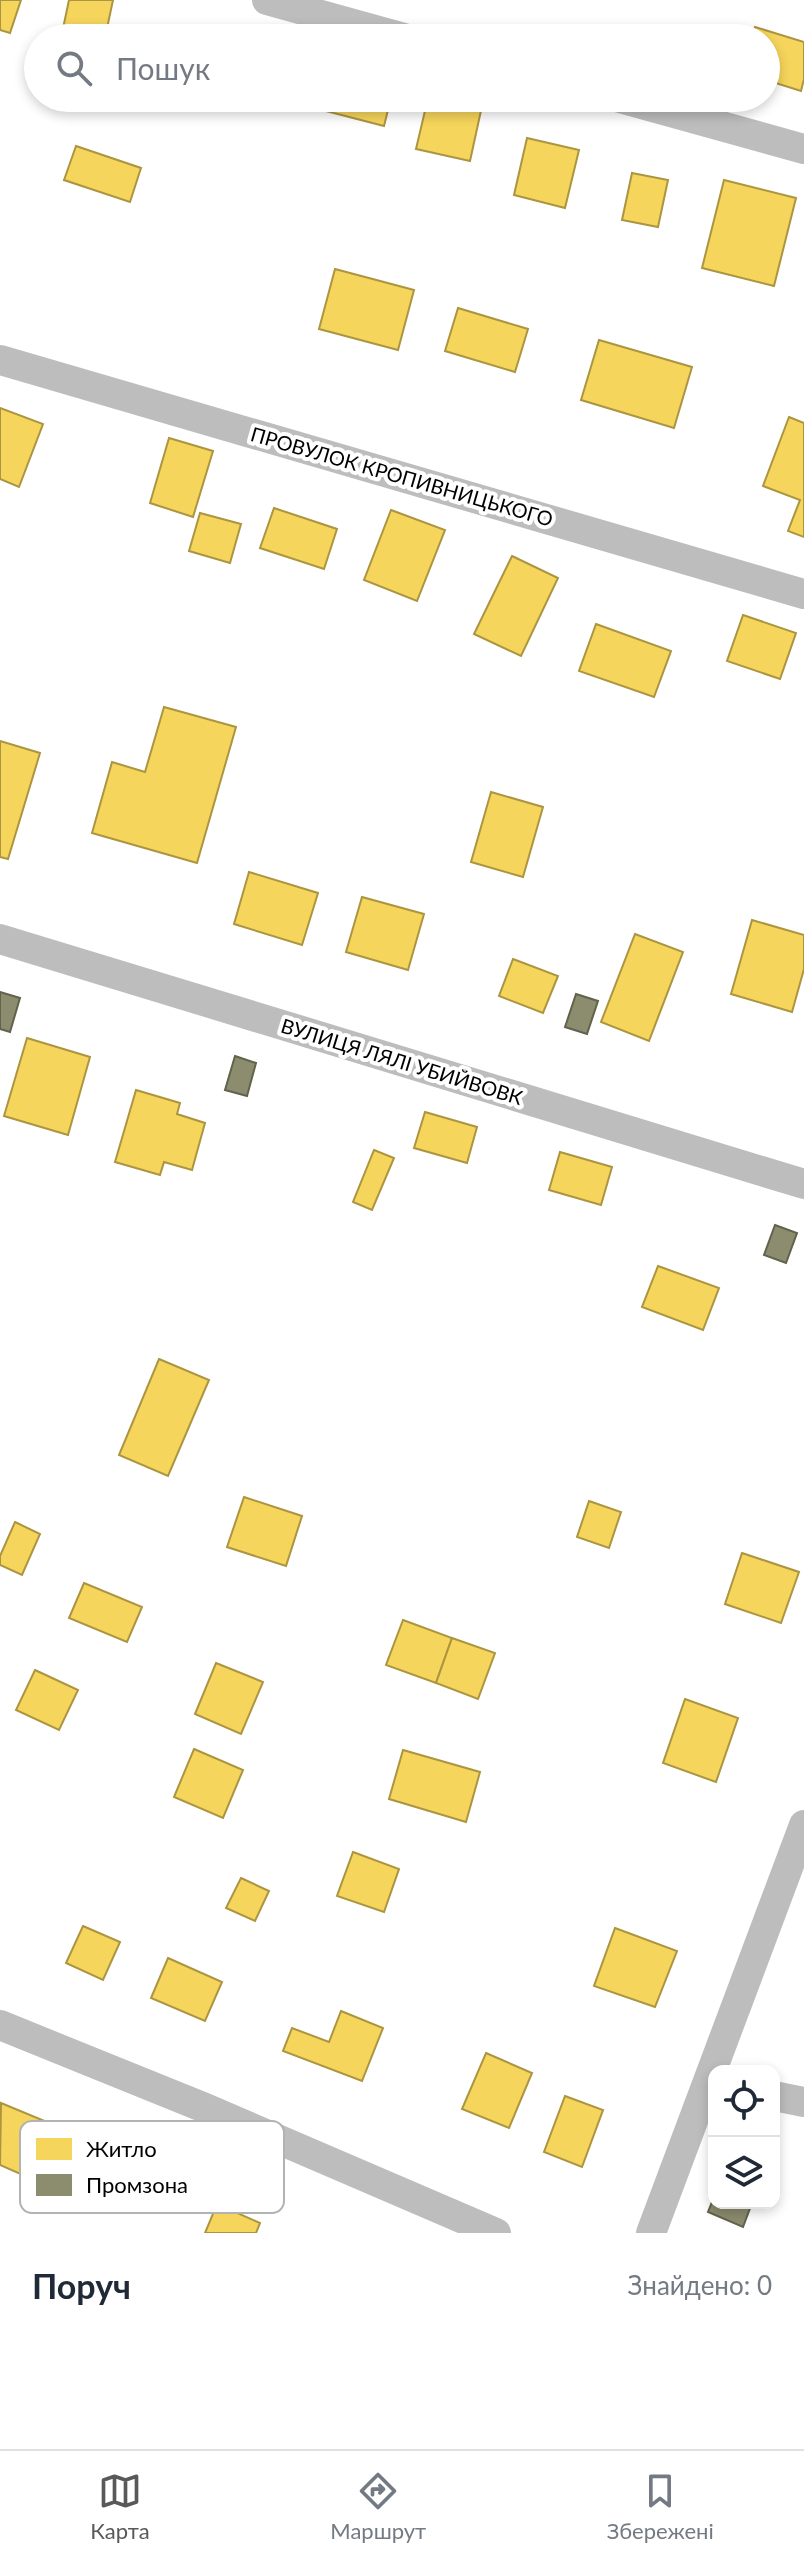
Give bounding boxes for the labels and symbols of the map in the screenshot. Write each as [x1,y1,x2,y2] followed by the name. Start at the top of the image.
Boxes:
[248,421,556,531] street label: ПРОВУЛОК КРОПИВНИЦЬКОГО
[278,1013,526,1109] street label: ВУЛИЦЯ ЛЯЛІ УБИЙВОВК
[20,2121,284,2213] legend
[86,2135,157,2162] text: Житло
[86,2171,188,2198] text: Промзона

